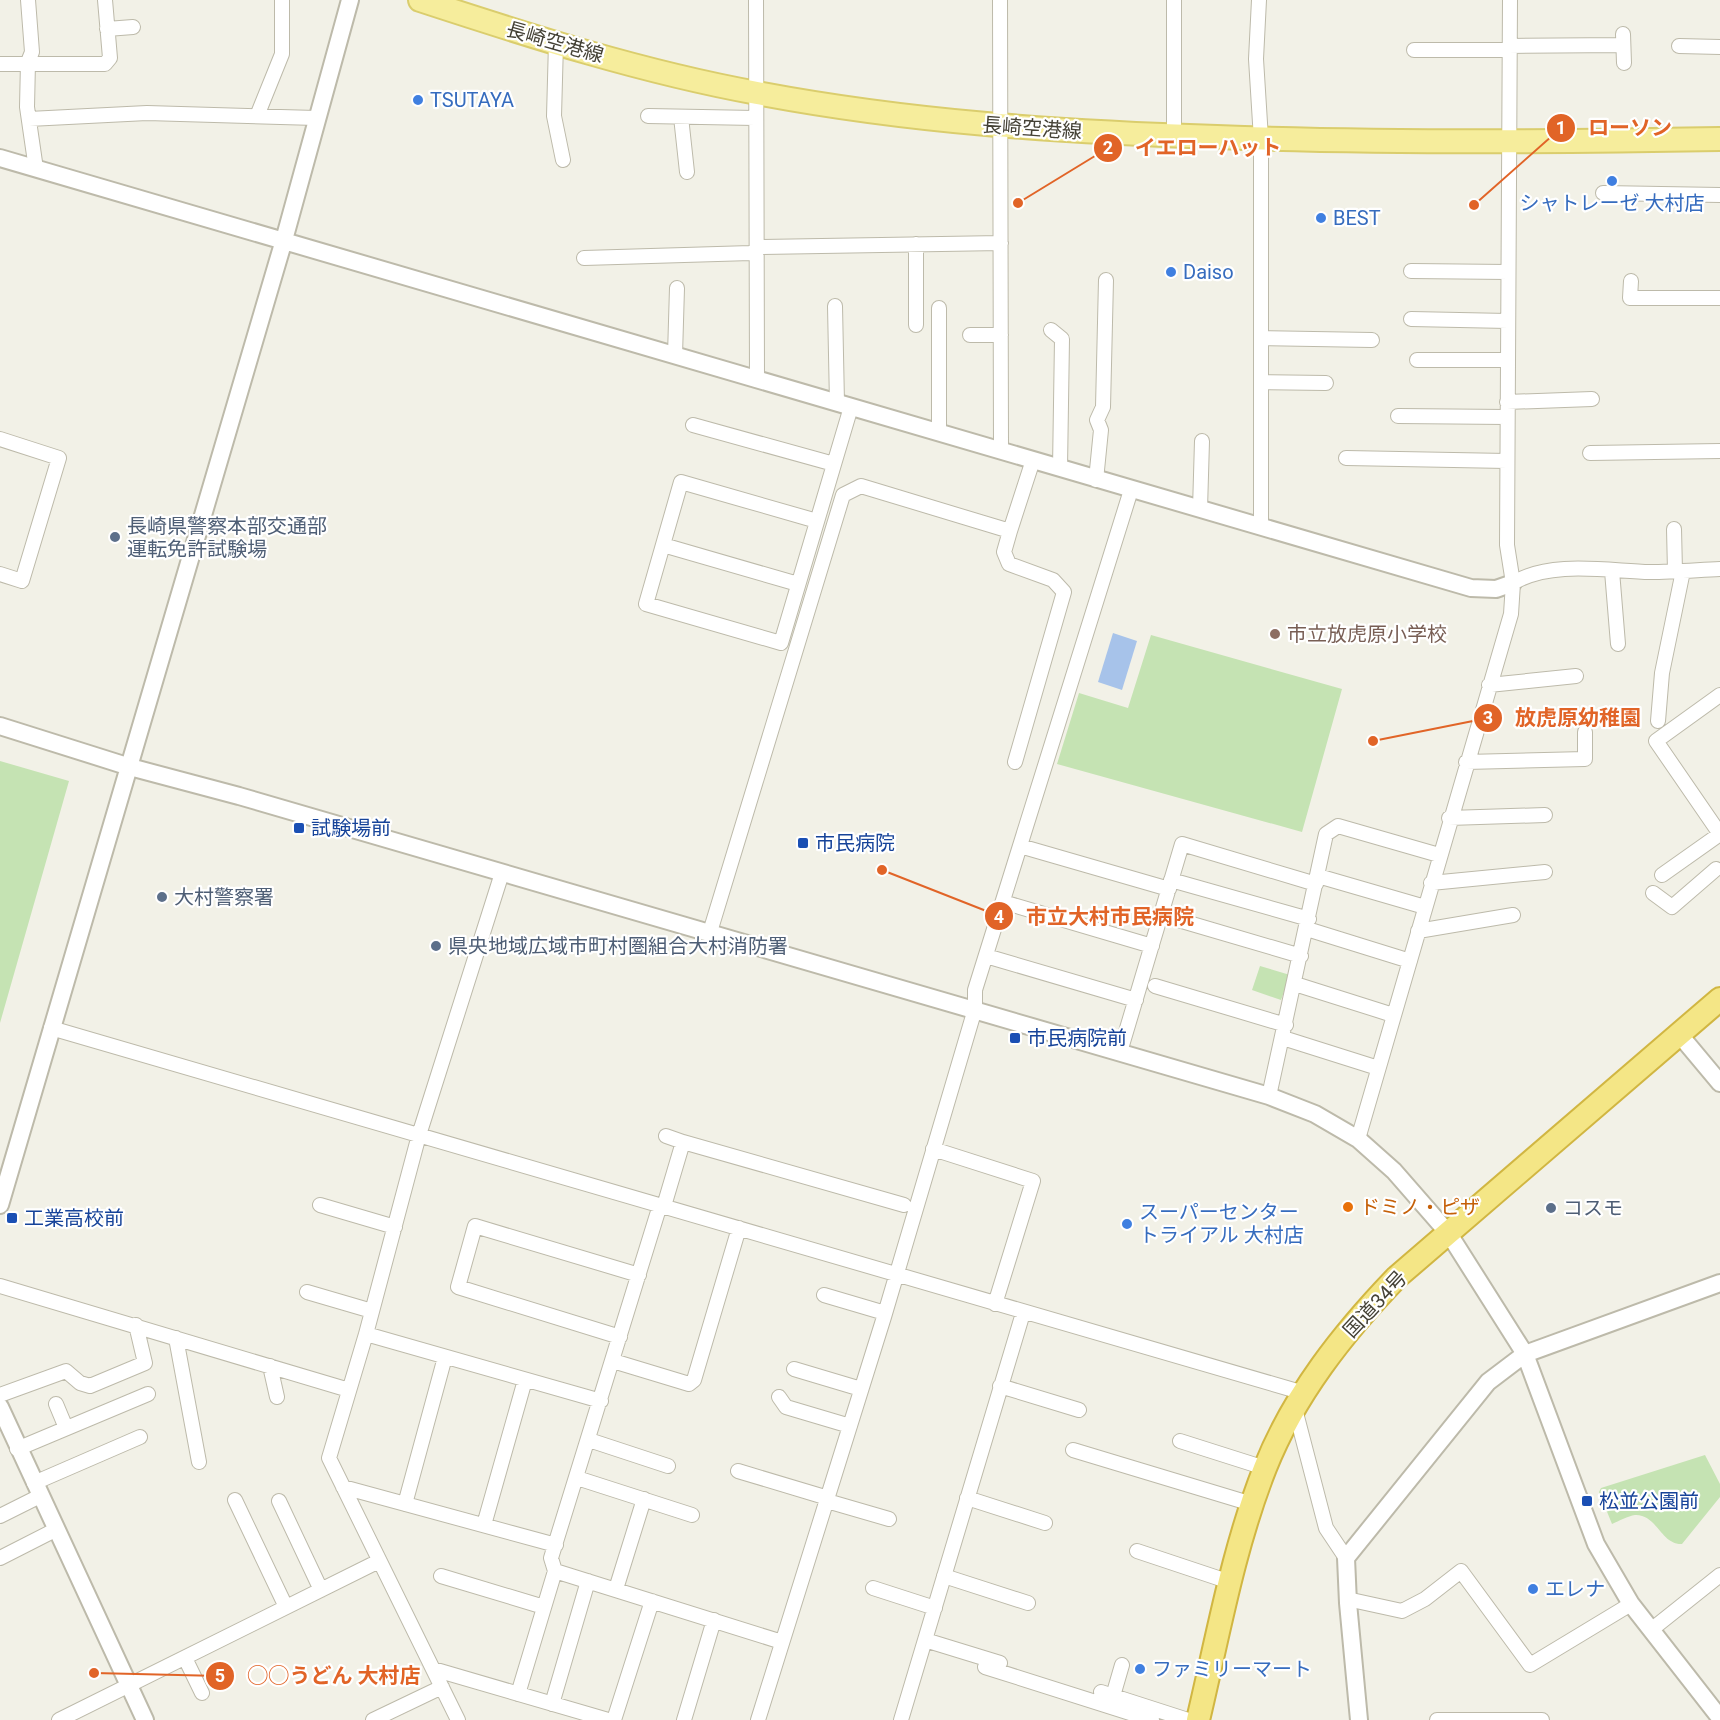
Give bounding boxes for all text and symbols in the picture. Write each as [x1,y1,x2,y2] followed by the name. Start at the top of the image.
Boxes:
[504,17,606,67] street label: 長崎空港線
[430,88,514,112] place label: TSUTAYA
[411,93,425,107] marker: TSUTAYA
[1546,108,1684,147] callout: ローソン
[981,113,1083,143] street label: 長崎空港線
[1588,116,1672,140] text: ローソン
[1556,117,1566,138] text: 1
[1093,128,1294,167] callout: イエローハット
[1135,136,1281,160] text: イエローハット
[1103,137,1113,158] text: 2
[1605,174,1619,188] marker: シャトレーゼ 大村店
[1520,191,1704,215] place label: シャトレーゼ 大村店
[1333,206,1381,230] place label: BEST
[1314,211,1328,225] marker: BEST
[1183,260,1234,284] place label: Daiso
[1164,265,1178,279] marker: Daiso
[127,514,327,561] place label: 長崎県警察本部交通部 運転免許試験場
[108,530,122,544] marker: 長崎県警察本部交通部 運転免許試験場
[1287,622,1447,646] place label: 市立放虎原小学校
[1268,627,1282,641] marker: 市立放虎原小学校
[1473,698,1653,737] callout: 放虎原幼稚園
[1515,706,1641,730] text: 放虎原幼稚園
[1483,707,1493,728] text: 3
[311,816,391,840] place label: 試験場前
[292,821,306,835] marker: 試験場前
[815,831,895,855] place label: 市民病院
[796,836,810,850] marker: 市民病院
[174,885,274,909] place label: 大村警察署
[155,890,169,904] marker: 大村警察署
[984,897,1206,936] callout: 市立大村市民病院
[1026,905,1194,929] text: 市立大村市民病院
[994,906,1004,927] text: 4
[448,934,788,958] place label: 県央地域広域市町村圏組合大村消防署
[429,939,443,953] marker: 県央地域広域市町村圏組合大村消防署
[1027,1026,1127,1050] place label: 市民病院前
[1008,1031,1022,1045] marker: 市民病院前
[1360,1195,1480,1219] place label: ドミノ・ピザ
[1563,1196,1623,1220] place label: コスモ
[1139,1200,1304,1247] place label: スーパーセンター トライアル 大村店
[1341,1200,1355,1214] marker: ドミノ・ピザ
[1544,1201,1558,1215] marker: コスモ
[24,1206,124,1230] place label: 工業高校前
[5,1211,19,1225] marker: 工業高校前
[1120,1217,1134,1231] marker: スーパーセンター トライアル 大村店
[1338,1266,1412,1342] street label: 国道34号
[1599,1489,1699,1513] place label: 松並公園前
[1580,1494,1594,1508] marker: 松並公園前
[1545,1577,1605,1601] place label: エレナ
[1526,1582,1540,1596] marker: エレナ
[205,1656,432,1695] callout: ◯◯うどん 大村店
[1152,1657,1312,1681] place label: ファミリーマート
[1133,1662,1147,1676] marker: ファミリーマート
[247,1664,421,1688] text: ◯◯うどん 大村店
[215,1665,225,1686] text: 5

